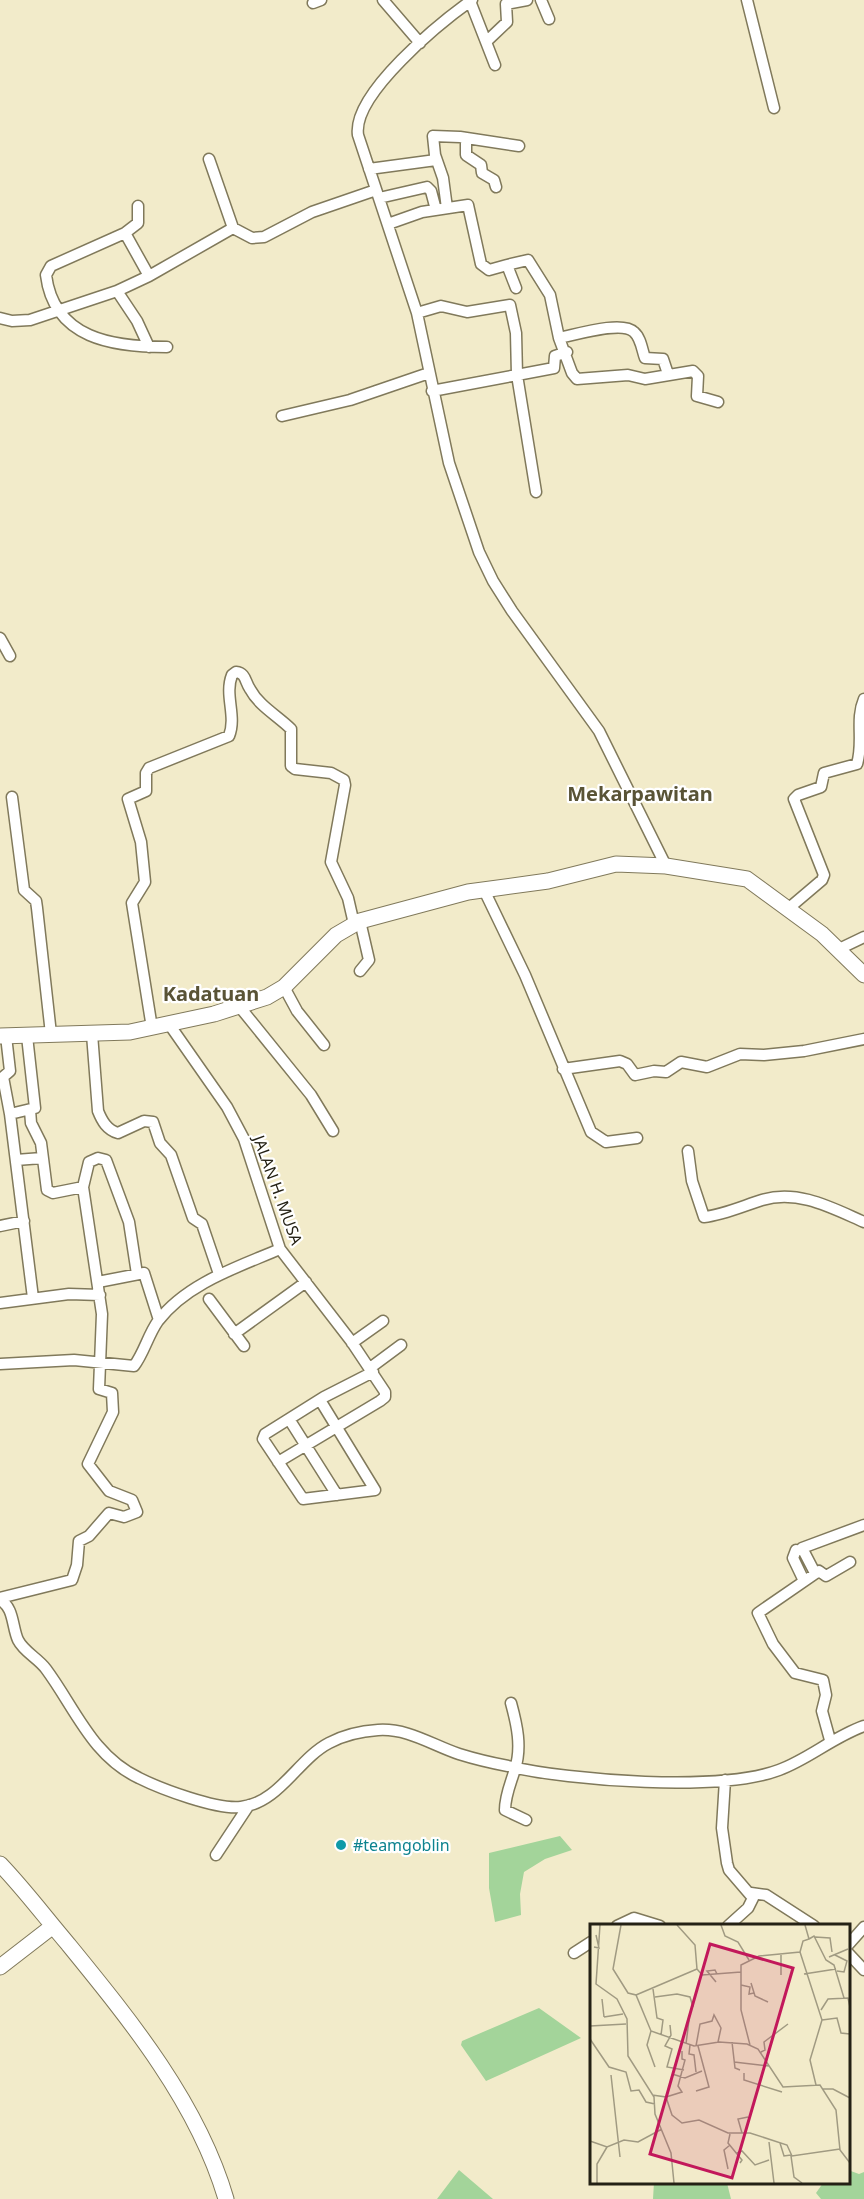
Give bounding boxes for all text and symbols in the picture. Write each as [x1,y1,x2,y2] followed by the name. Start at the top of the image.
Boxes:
[567,780,713,807] district label: Mekarpawitan
[163,980,259,1007] district label: Kadatuan
[247,1130,308,1249] street label: JALAN H. MUSA
[353,1834,450,1856] place label: #teamgoblin
[334,1838,348,1852] marker: #teamgoblin
[590,1924,849,2184] inset map

